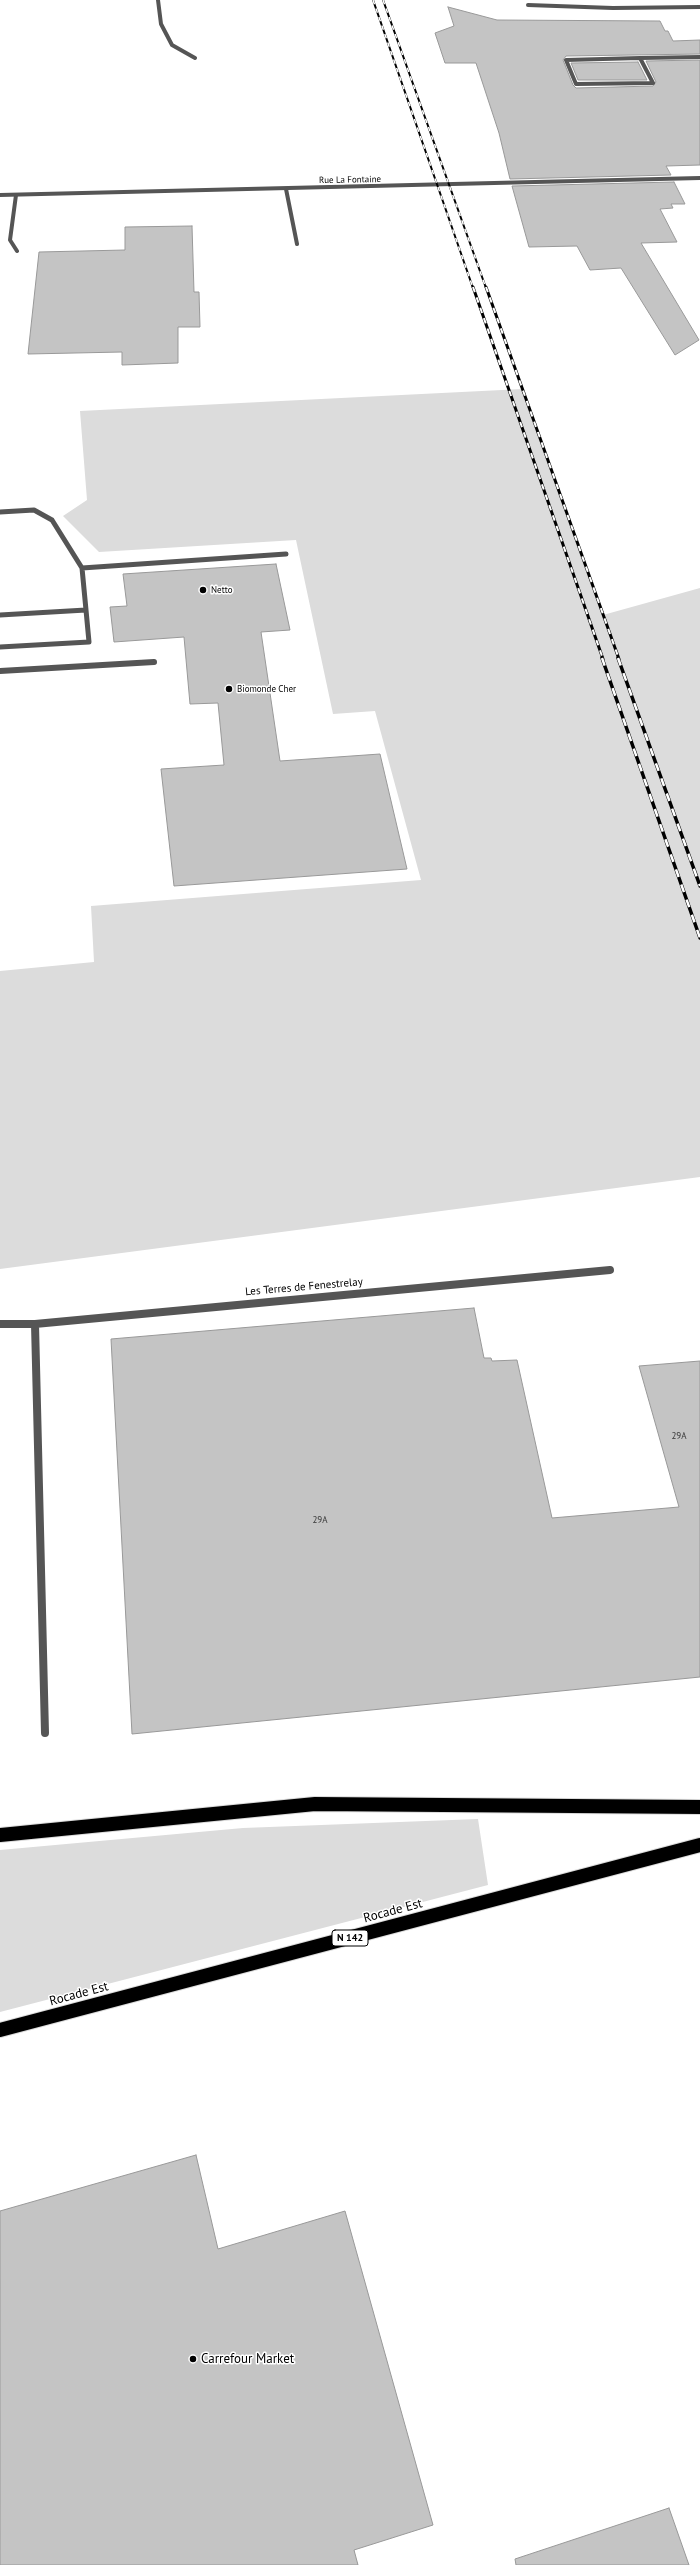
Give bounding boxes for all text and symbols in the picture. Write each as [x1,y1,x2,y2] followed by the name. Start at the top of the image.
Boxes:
[319,174,381,186] street label: Rue La Fontaine
[198,585,208,595] marker: Netto
[211,585,232,595] place label: Netto
[224,684,234,694] marker: Biomonde Cher
[237,684,296,694] place label: Biomonde Cher
[245,1275,363,1299] street label: Les Terres de Fenestrelay
[671,1431,687,1441] house number: 29A
[312,1515,328,1525] house number: 29A
[362,1896,424,1926] street label: Rocade Est
[332,1930,368,1946] road number: N 142
[48,1979,110,2009] street label: Rocade Est
[201,2351,294,2367] place label: Carrefour Market
[188,2354,198,2364] marker: Carrefour Market

